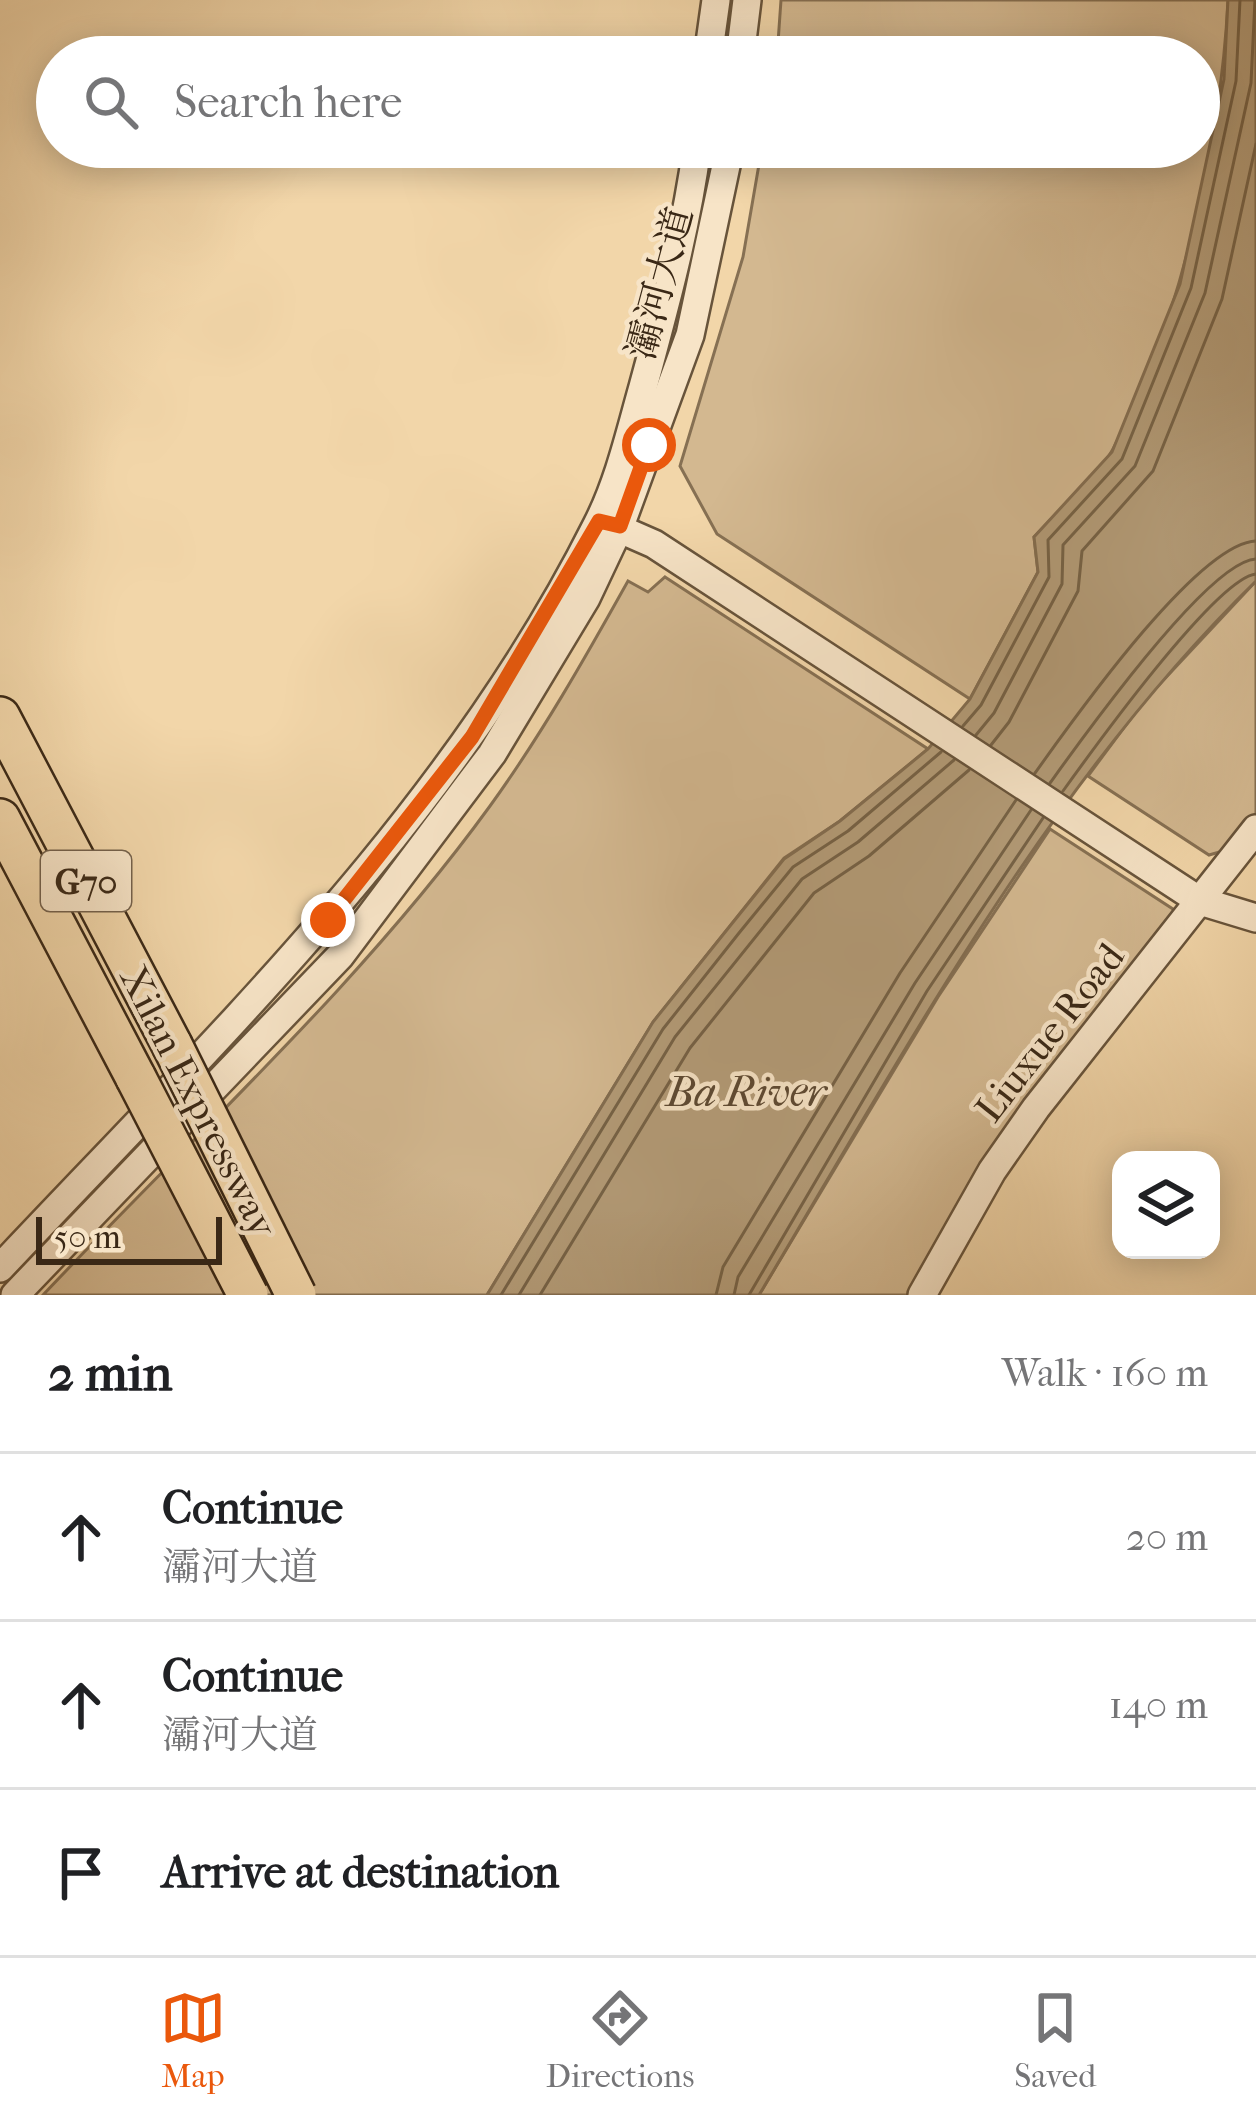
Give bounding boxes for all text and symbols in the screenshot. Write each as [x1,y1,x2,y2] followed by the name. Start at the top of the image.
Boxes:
[36,36,1220,168] search box
[78,69,144,135] icon: search
[174,76,402,129] text: Search here
[618,202,702,365] street label: 灞河大道
[622,418,676,472] route start
[41,851,131,911] road number: G70
[301,893,355,947] route end
[966,934,1134,1131] street label: Liuxue Road
[110,958,287,1246] street label: Xilan Expressway
[664,1068,829,1117] water label: Ba River
[1112,1151,1220,1259] map controls
[1112,1151,1220,1259] button: layers
[36,1211,222,1264] scale bar
[54,1218,121,1257] text: 50 m
[48,1343,172,1403] text: 2 min
[1002,1350,1208,1396] text: Walk · 160 m
[162,1482,343,1535] text: Continue
[48,1504,114,1570] icon: ahead
[1126,1514,1208,1560] text: 20 m
[162,1544,318,1590] text: 灞河大道
[162,1650,343,1703] text: Continue
[48,1672,114,1738] icon: ahead
[1109,1682,1208,1728] text: 140 m
[162,1712,318,1758] text: 灞河大道
[48,1840,114,1906] icon: arrive
[162,1846,559,1899] text: Arrive at destination
[160,1985,226,2096] tab: Map
[546,1985,694,2096] tab: Directions
[1014,1985,1096,2096] tab: Saved

